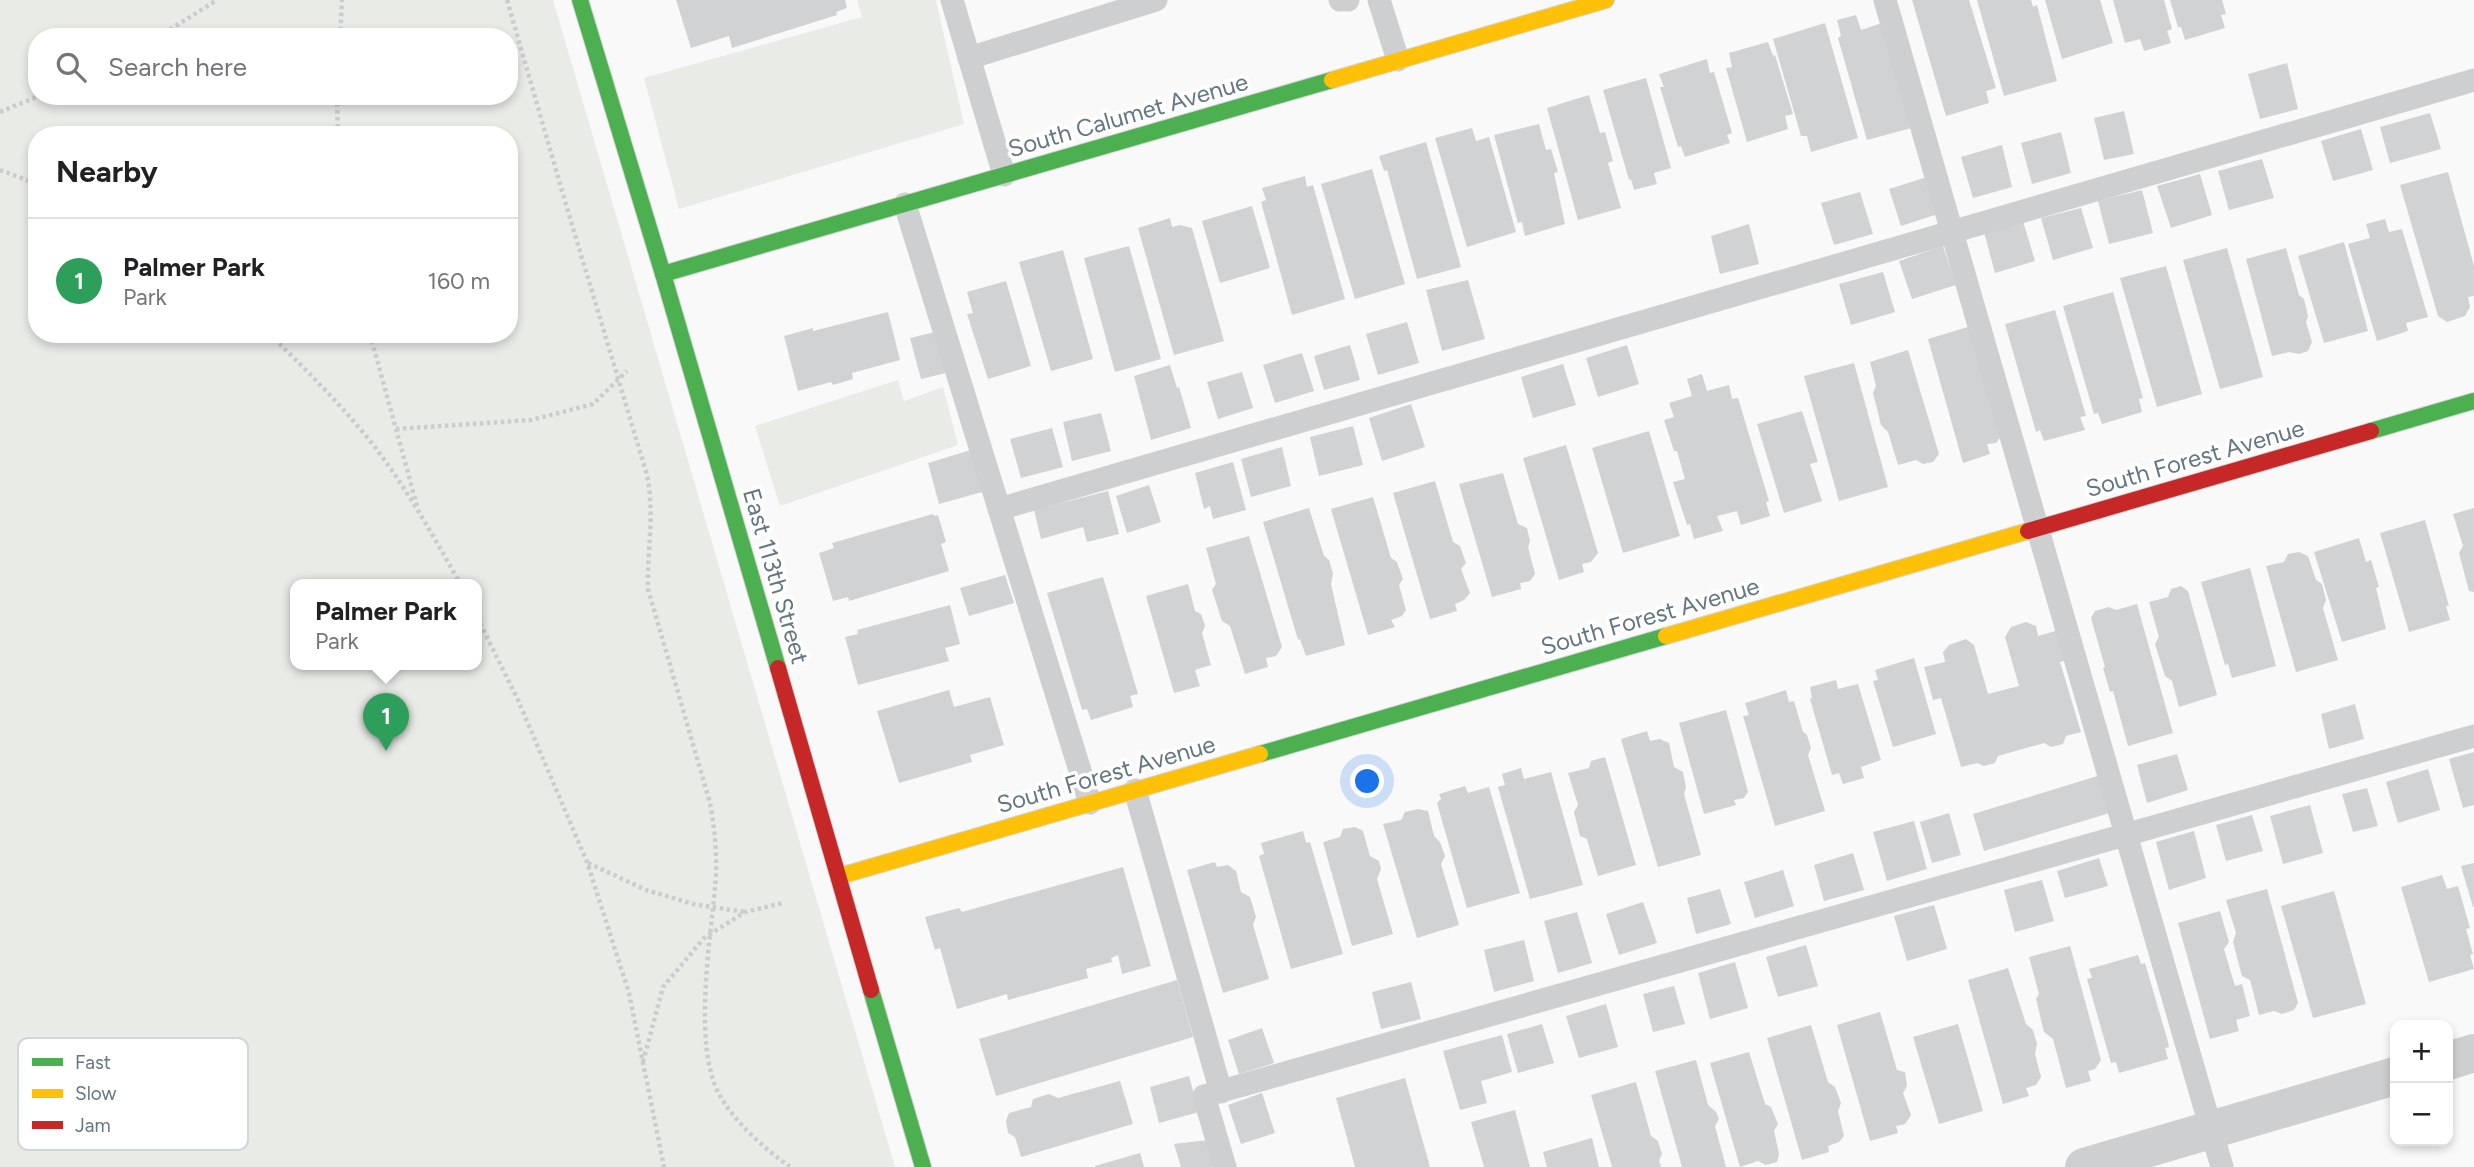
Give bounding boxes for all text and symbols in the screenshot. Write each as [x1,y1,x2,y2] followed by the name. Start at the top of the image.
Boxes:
[28,28,518,105] search box
[52,48,90,86] icon: search
[108,51,247,83] text: Search here
[1005,67,1251,163] street label: South Calumet Avenue
[56,153,158,190] text: Nearby
[123,251,265,283] text: Palmer Park
[74,267,84,295] text: 1
[427,267,490,295] text: 160 m
[123,283,167,311] text: Park
[2082,413,2308,503] street label: South Forest Avenue
[737,485,815,667] street label: East 113th Street
[1537,571,1763,661] street label: South Forest Avenue
[290,579,482,670] popup
[315,595,457,627] text: Palmer Park
[315,627,359,655] text: Park
[363,693,409,751] pin: 1
[993,729,1219,819] street label: South Forest Avenue
[1350,764,1384,798] your location
[2390,1020,2453,1146] map controls
[2390,1020,2453,1083] button: +
[18,1038,248,1150] legend
[75,1051,111,1074] text: Fast
[75,1082,117,1105] text: Slow
[2390,1083,2453,1146] button: −
[75,1114,111,1137] text: Jam

